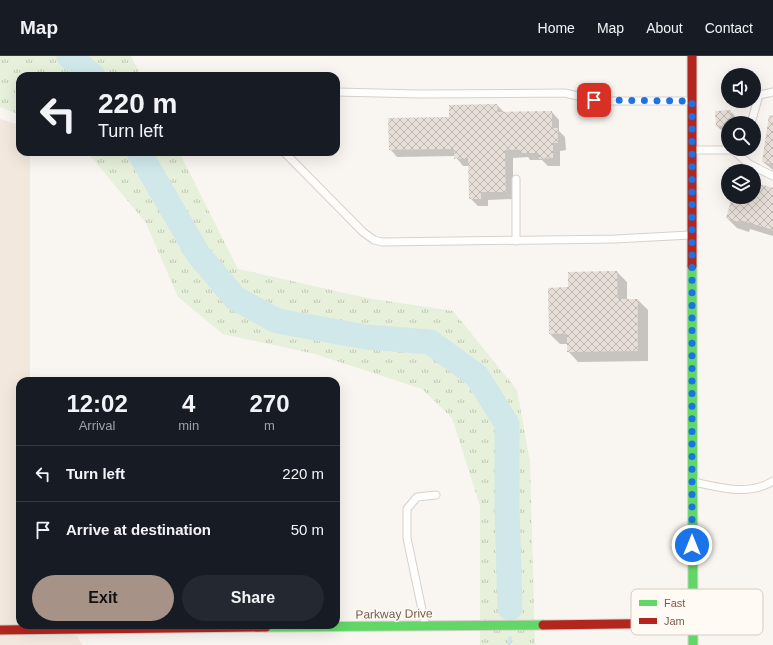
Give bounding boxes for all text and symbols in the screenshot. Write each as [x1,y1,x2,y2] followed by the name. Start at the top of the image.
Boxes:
[20,17,58,38] text: Map
[538,20,575,36] text: Home
[597,20,624,36] text: Map
[646,20,683,36] text: About
[705,20,753,36] text: Contact
[721,68,761,204] map controls
[721,68,761,108] button: sound
[577,83,611,117] pin
[32,88,84,140] icon: left
[98,88,177,119] text: 220 m
[583,89,605,111] icon: arrive
[721,116,761,156] button: search
[98,121,163,141] text: Turn left
[721,164,761,204] button: layers
[66,390,128,417] text: 12:02
[182,390,195,417] text: 4
[250,390,290,417] text: 270
[79,418,116,433] text: Arrival
[178,418,199,433] text: min
[264,418,275,433] text: m
[32,463,54,485] icon: left
[66,465,125,482] text: Turn left
[282,465,324,482] text: 220 m
[32,519,54,541] icon: arrive
[66,521,211,538] text: Arrive at destination
[291,521,324,538] text: 50 m
[671,524,713,566] position arrow
[32,575,174,621] button: Exit
[182,575,324,621] button: Share
[631,589,763,635] legend
[664,597,685,609] text: Fast
[355,606,433,622] street label: Parkway Drive
[664,615,685,627] text: Jam

